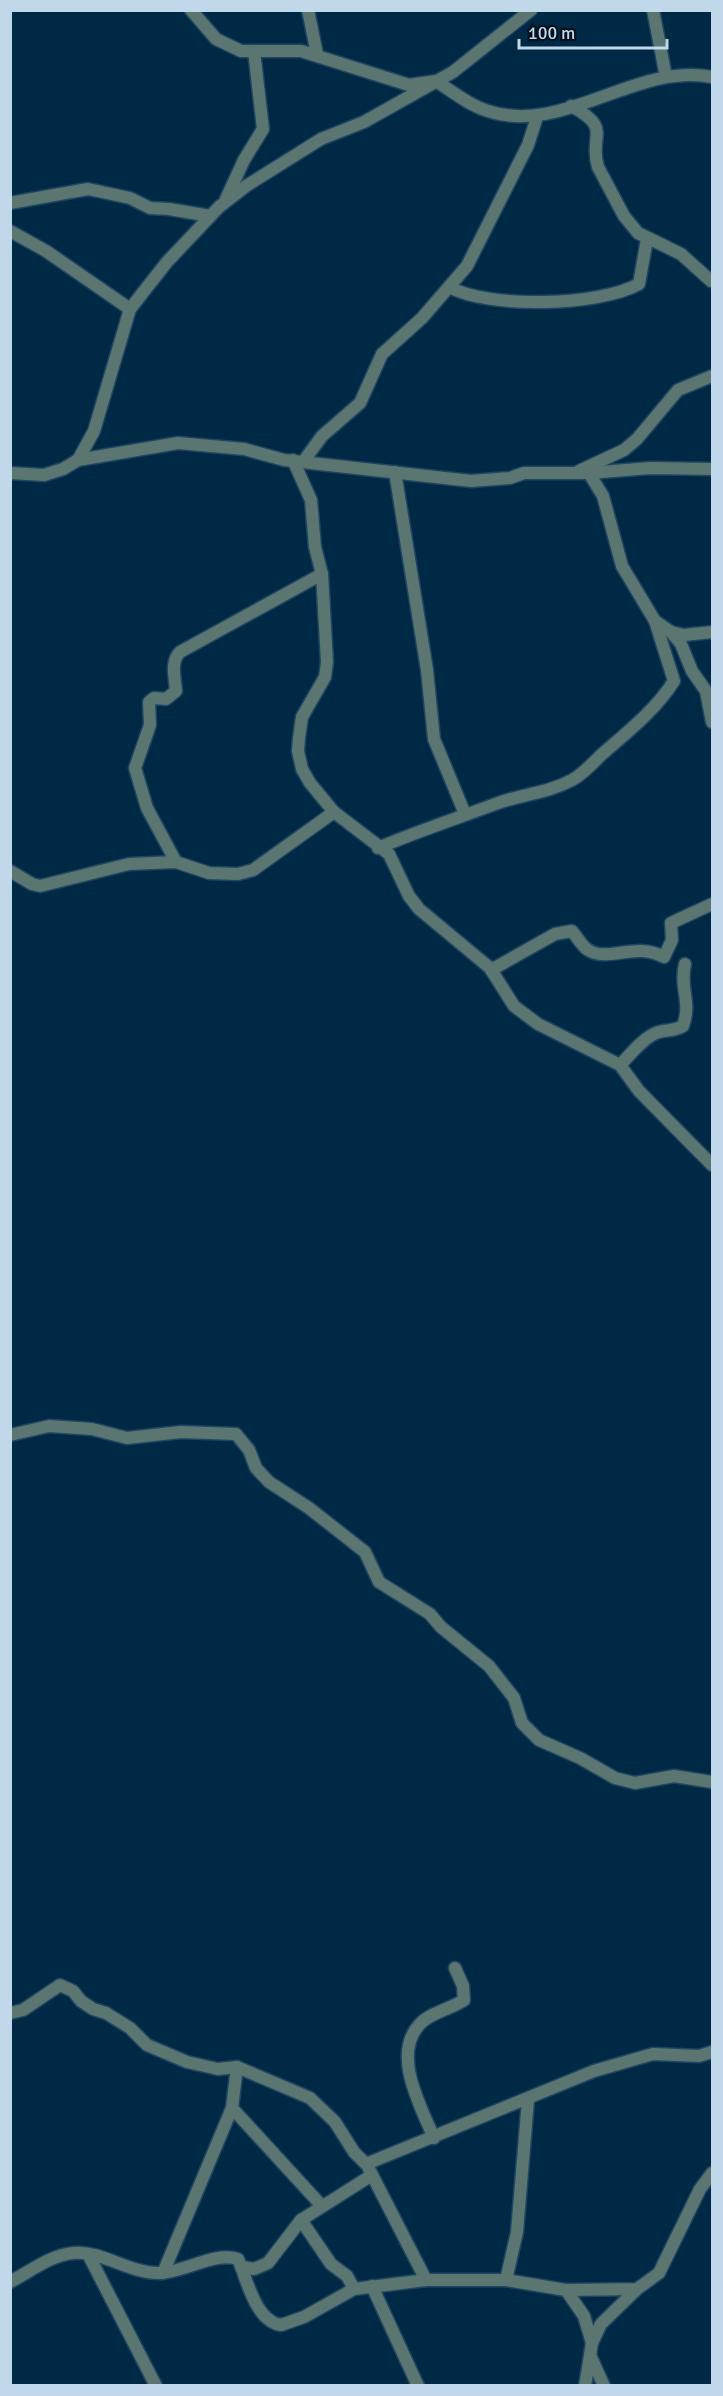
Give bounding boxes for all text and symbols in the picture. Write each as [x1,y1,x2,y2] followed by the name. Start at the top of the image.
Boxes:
[519,12,668,50] scale bar
[528,22,575,44] text: 100 m

